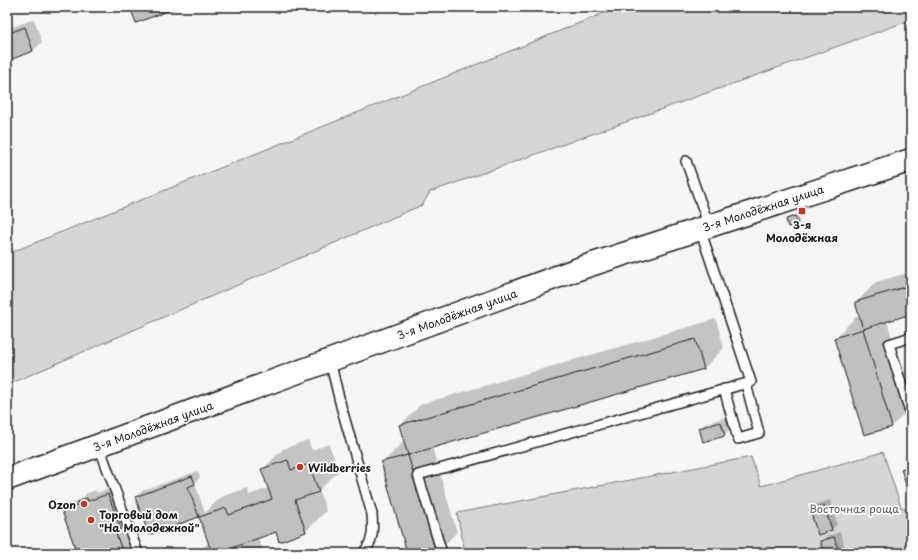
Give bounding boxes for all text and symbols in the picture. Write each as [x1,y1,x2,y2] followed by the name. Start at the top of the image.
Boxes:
[701,182,825,234] street label: 3-я Молодёжная улица
[797,206,807,216] marker: 3-я Молодёжная
[766,217,838,243] place label: 3-я Молодёжная
[395,284,519,344] street label: 3-я Молодёжная улица
[91,396,215,456] street label: 3-я Молодёжная улица
[308,459,371,476] place label: Wildberries
[295,462,305,472] marker: Wildberries
[48,496,76,513] place label: Ozon
[79,499,89,509] marker: Ozon
[809,500,899,517] park label: Восточная роща
[99,506,200,536] place label: Торговый дом "На Молодежной"
[86,515,96,525] marker: Торговый дом "На Молодежной"

